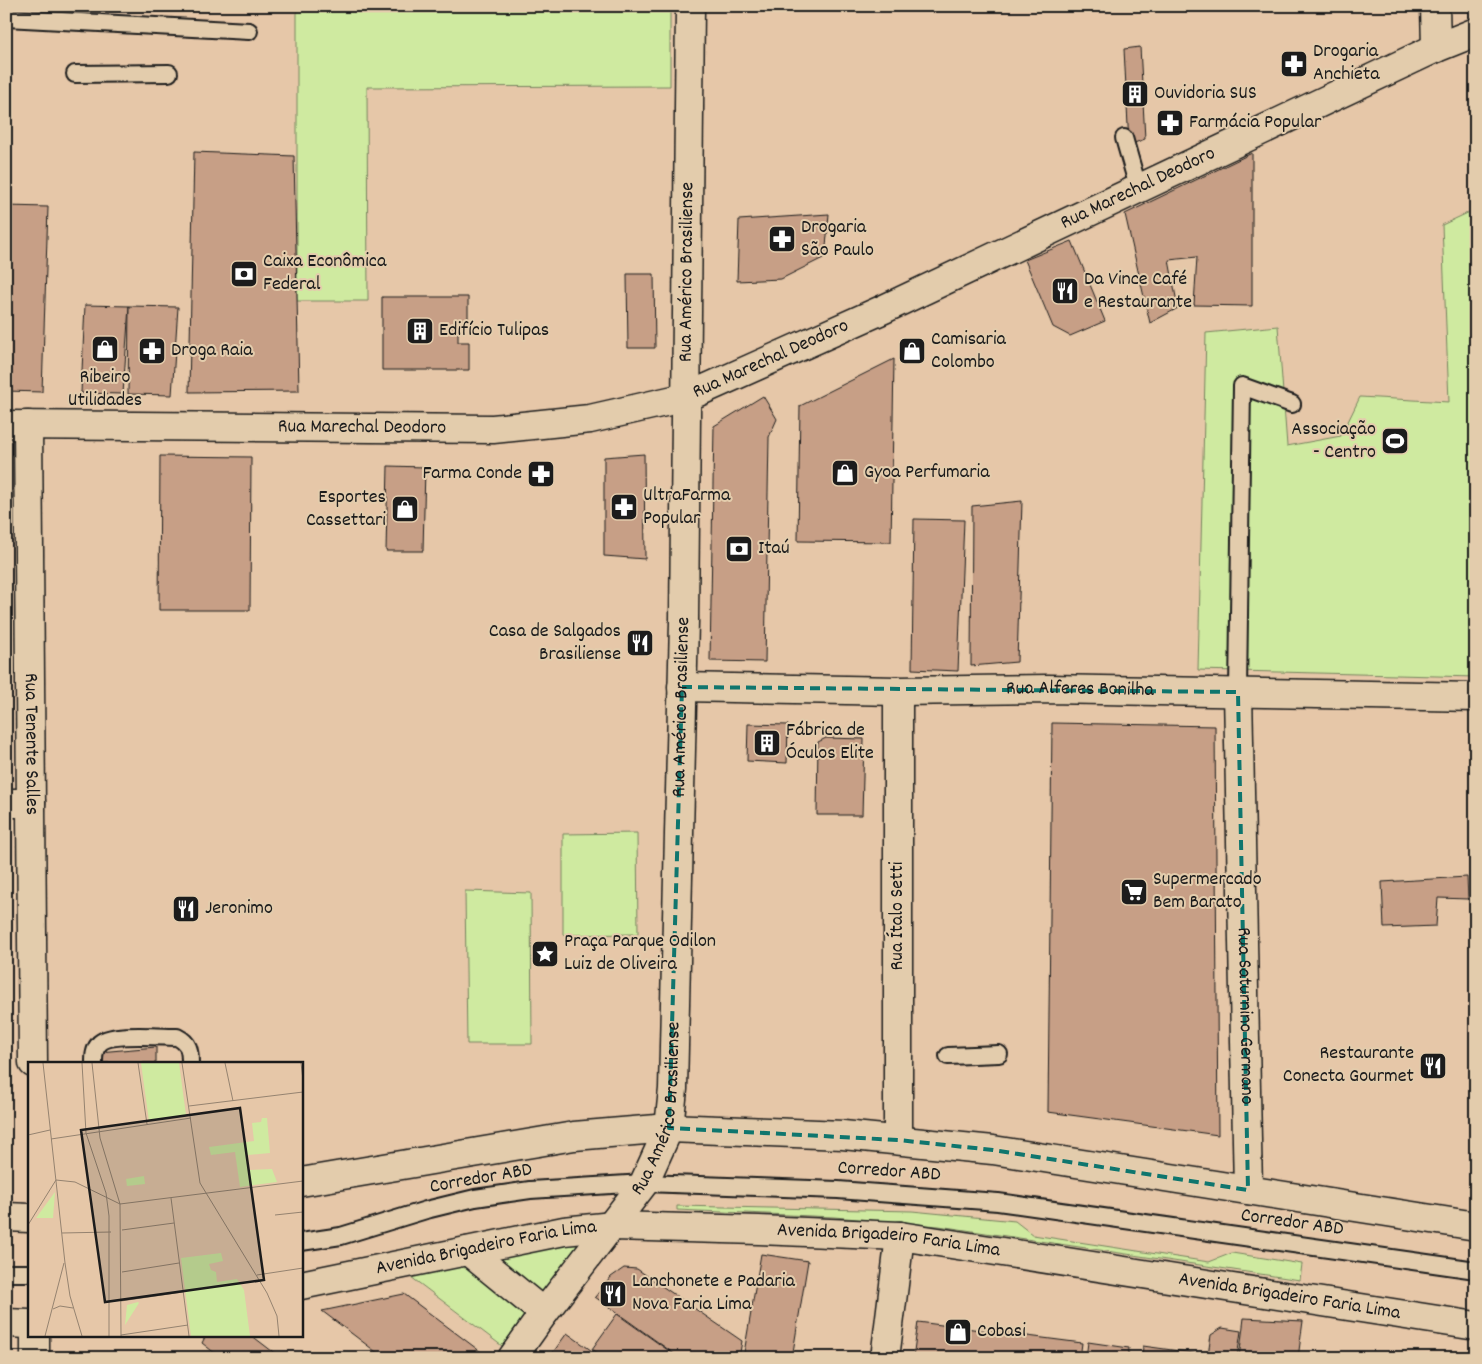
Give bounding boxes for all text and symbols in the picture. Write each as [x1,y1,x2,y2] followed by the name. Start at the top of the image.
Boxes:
[1313,38,1380,89] place label: Drogaria Anchieta
[1279,49,1309,79] pharmacy icon: Drogaria Anchieta
[1120,79,1150,109] building icon: Ouvidoria SUS
[1154,80,1257,108] place label: Ouvidoria SUS
[1155,108,1185,138] pharmacy icon: Farmácia Popular
[1189,109,1322,137] place label: Farmácia Popular
[1056,140,1220,237] street label: Rua Marechal Deodoro
[673,181,702,362] street label: Rua Américo Brasiliense
[801,214,874,265] place label: Drogaria São Paulo
[767,224,797,254] pharmacy icon: Drogaria São Paulo
[263,248,387,299] place label: Caixa Econômica Federal
[229,259,259,289] bank icon: Caixa Econômica Federal
[1084,266,1192,317] place label: Da Vince Café e Restaurante
[1050,276,1080,306] restaurant icon: Da Vince Café e Restaurante
[688,312,854,407] street label: Rua Marechal Deodoro
[405,316,435,346] building icon: Edifício Tulipas
[439,317,549,345] place label: Edifício Tulipas
[931,326,1007,377] place label: Camisaria Colombo
[90,334,120,364] shop icon: Ribeiro Utilidades
[137,336,167,366] pharmacy icon: Droga Raia
[897,336,927,366] shop icon: Camisaria Colombo
[171,337,253,365] place label: Droga Raia
[68,364,142,415] place label: Ribeiro Utilidades
[278,413,446,443] street label: Rua Marechal Deodoro
[1291,416,1376,467] place label: Associação - Centro
[1380,426,1410,456] sports icon: Associação - Centro
[830,458,860,488] shop icon: Gyoa Perfumaria
[526,459,556,489] pharmacy icon: Farma Conde
[864,459,990,487] place label: Gyoa Perfumaria
[422,460,522,488] place label: Farma Conde
[643,482,731,533] place label: UltraFarma Popular
[306,484,386,535] place label: Esportes Cassettari
[609,492,639,522] pharmacy icon: UltraFarma Popular
[390,494,420,524] shop icon: Esportes Cassettari
[724,534,754,564] bank icon: Itaú
[758,535,790,563] place label: Itaú
[666,616,698,797] street label: Rua Américo Brasiliense
[489,618,621,669] place label: Casa de Salgados Brasiliense
[625,628,655,658] restaurant icon: Casa de Salgados Brasiliense
[16,673,45,815] street label: Rua Tenente Salles
[1006,675,1155,705] street label: Rua Alferes Bonilha
[786,717,874,768] place label: Fábrica de Óculos Elite
[752,728,782,758] building icon: Fábrica de Óculos Elite
[884,861,912,970] street label: Rua Ítalo Setti
[1153,866,1262,917] place label: Supermercado Bem Barato
[1119,877,1149,907] supermarket icon: Supermercado Bem Barato
[171,894,201,924] restaurant icon: Jeronimo
[205,895,273,923] place label: Jeronimo
[1229,927,1260,1105] street label: Rua Saturnino Germano
[564,928,716,979] place label: Praça Parque Odilon Luiz de Oliveira
[530,939,560,969] place icon: Praça Parque Odilon Luiz de Oliveira
[625,1021,689,1202] street label: Rua Américo Brasiliense
[1283,1040,1414,1091] place label: Restaurante Conecta Gourmet
[1418,1051,1448,1081] restaurant icon: Restaurante Conecta Gourmet
[28,1062,302,1336] inset map
[836,1154,942,1190] street label: Corredor ABD
[428,1156,534,1202] street label: Corredor ABD
[1239,1202,1345,1244] street label: Corredor ABD
[373,1214,599,1283] street label: Avenida Brigadeiro Faria Lima
[776,1217,1003,1266] street label: Avenida Brigadeiro Faria Lima
[1176,1266,1403,1328] street label: Avenida Brigadeiro Faria Lima
[632,1268,795,1319] place label: Lanchonete e Padaria Nova Faria Lima
[598,1279,628,1309] restaurant icon: Lanchonete e Padaria Nova Faria Lima
[943,1317,973,1347] shop icon: Cobasi
[977,1318,1026,1346] place label: Cobasi

